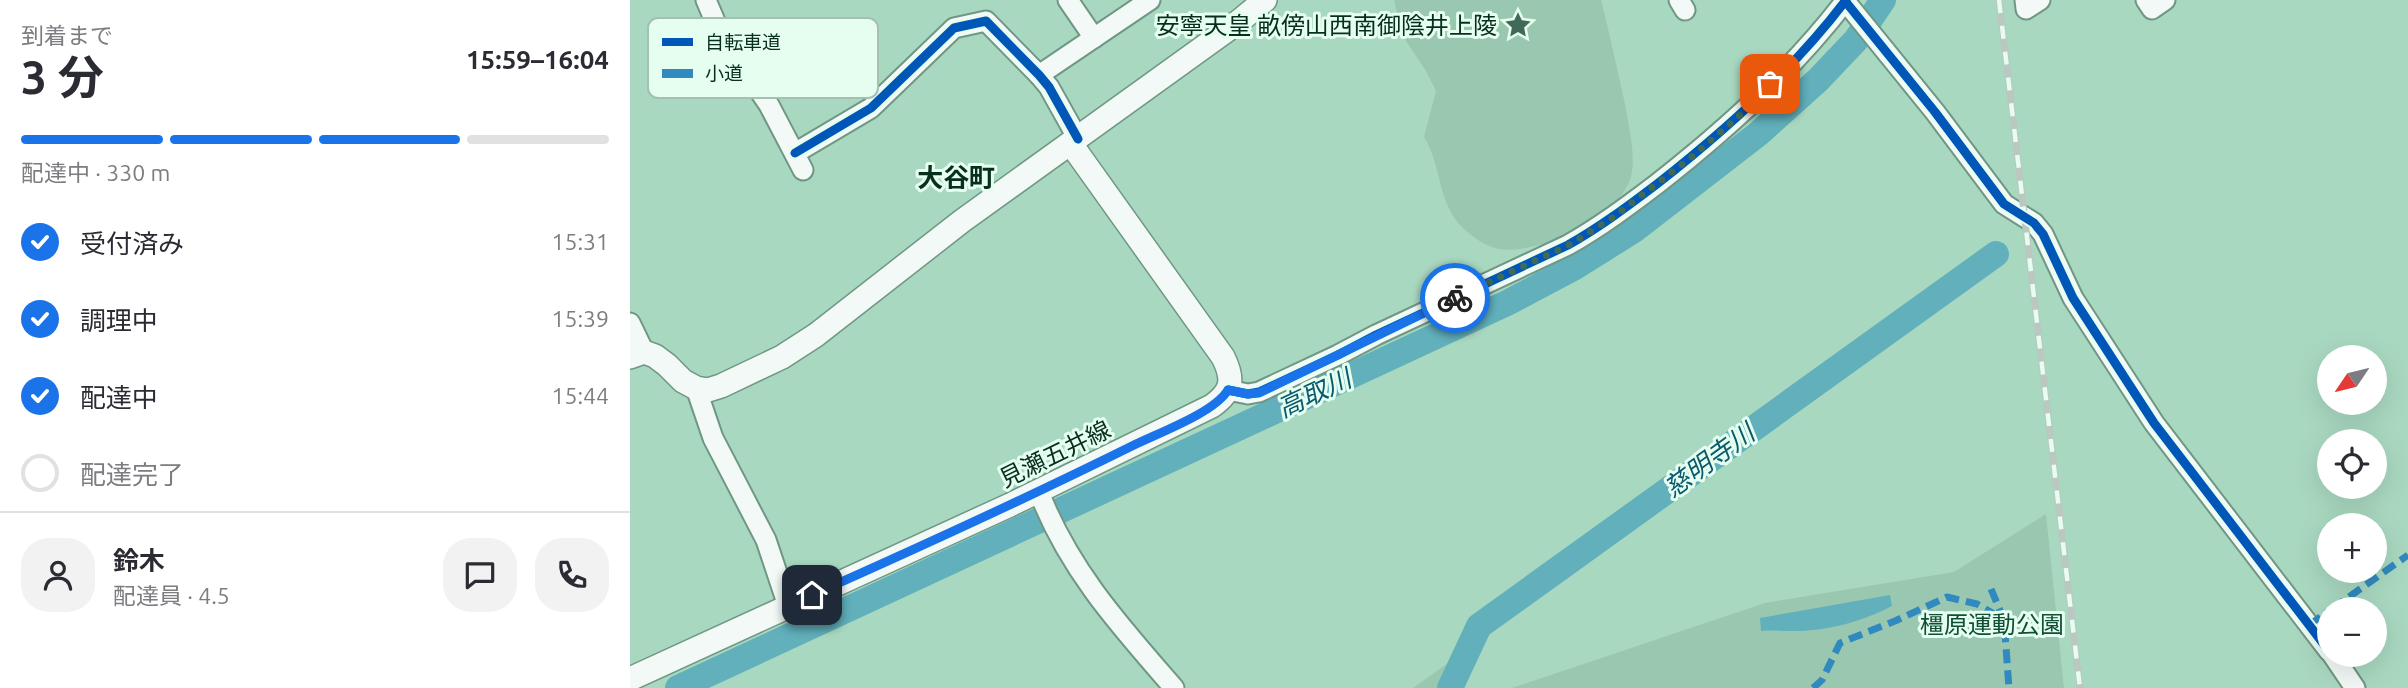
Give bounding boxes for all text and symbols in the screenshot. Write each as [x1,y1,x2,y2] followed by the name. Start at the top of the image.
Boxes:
[1503,10,1533,40] place icon: 安寧天皇 畝傍山西南御陰井上陵
[1156,12,1497,39] place label: 安寧天皇 畝傍山西南御陰井上陵
[648,18,878,98] legend
[21,23,113,48] text: 到着まで
[705,31,781,53] text: 自転車道
[466,45,609,74] text: 15:59–16:04
[21,51,104,103] text: 3 分
[1740,54,1800,114] pin
[705,62,743,84] text: 小道
[1751,65,1789,103] icon: bag
[21,160,170,185] text: 配達中 · 330 m
[917,163,995,192] district label: 大谷町
[21,223,59,261] icon: check
[80,229,184,258] text: 受付済み
[551,229,609,254] text: 15:31
[1420,263,1490,333] courier
[1436,279,1474,317] icon: bike
[21,300,59,338] icon: check
[80,306,158,335] text: 調理中
[551,306,609,331] text: 15:39
[2317,345,2387,415] north arrow
[2317,345,2387,667] map controls
[1273,362,1358,423] water label: 高取川
[21,377,59,415] icon: check
[80,383,158,412] text: 配達中
[551,383,609,408] text: 15:44
[995,416,1115,492] street label: 見瀬五井線
[1658,416,1762,502] water label: 慈明寺川
[2317,429,2387,499] button: locate
[80,460,184,489] text: 配達完了
[2317,513,2387,583] button: +
[21,538,95,612] button: person
[443,538,517,612] button: chat
[535,538,609,612] button: phone
[113,546,165,575] text: 鈴木
[782,565,842,625] pin
[793,576,831,614] icon: home
[113,583,230,608] text: 配達員 · 4.5
[2317,597,2387,667] button: −
[1920,611,2064,638] park label: 橿原運動公園

